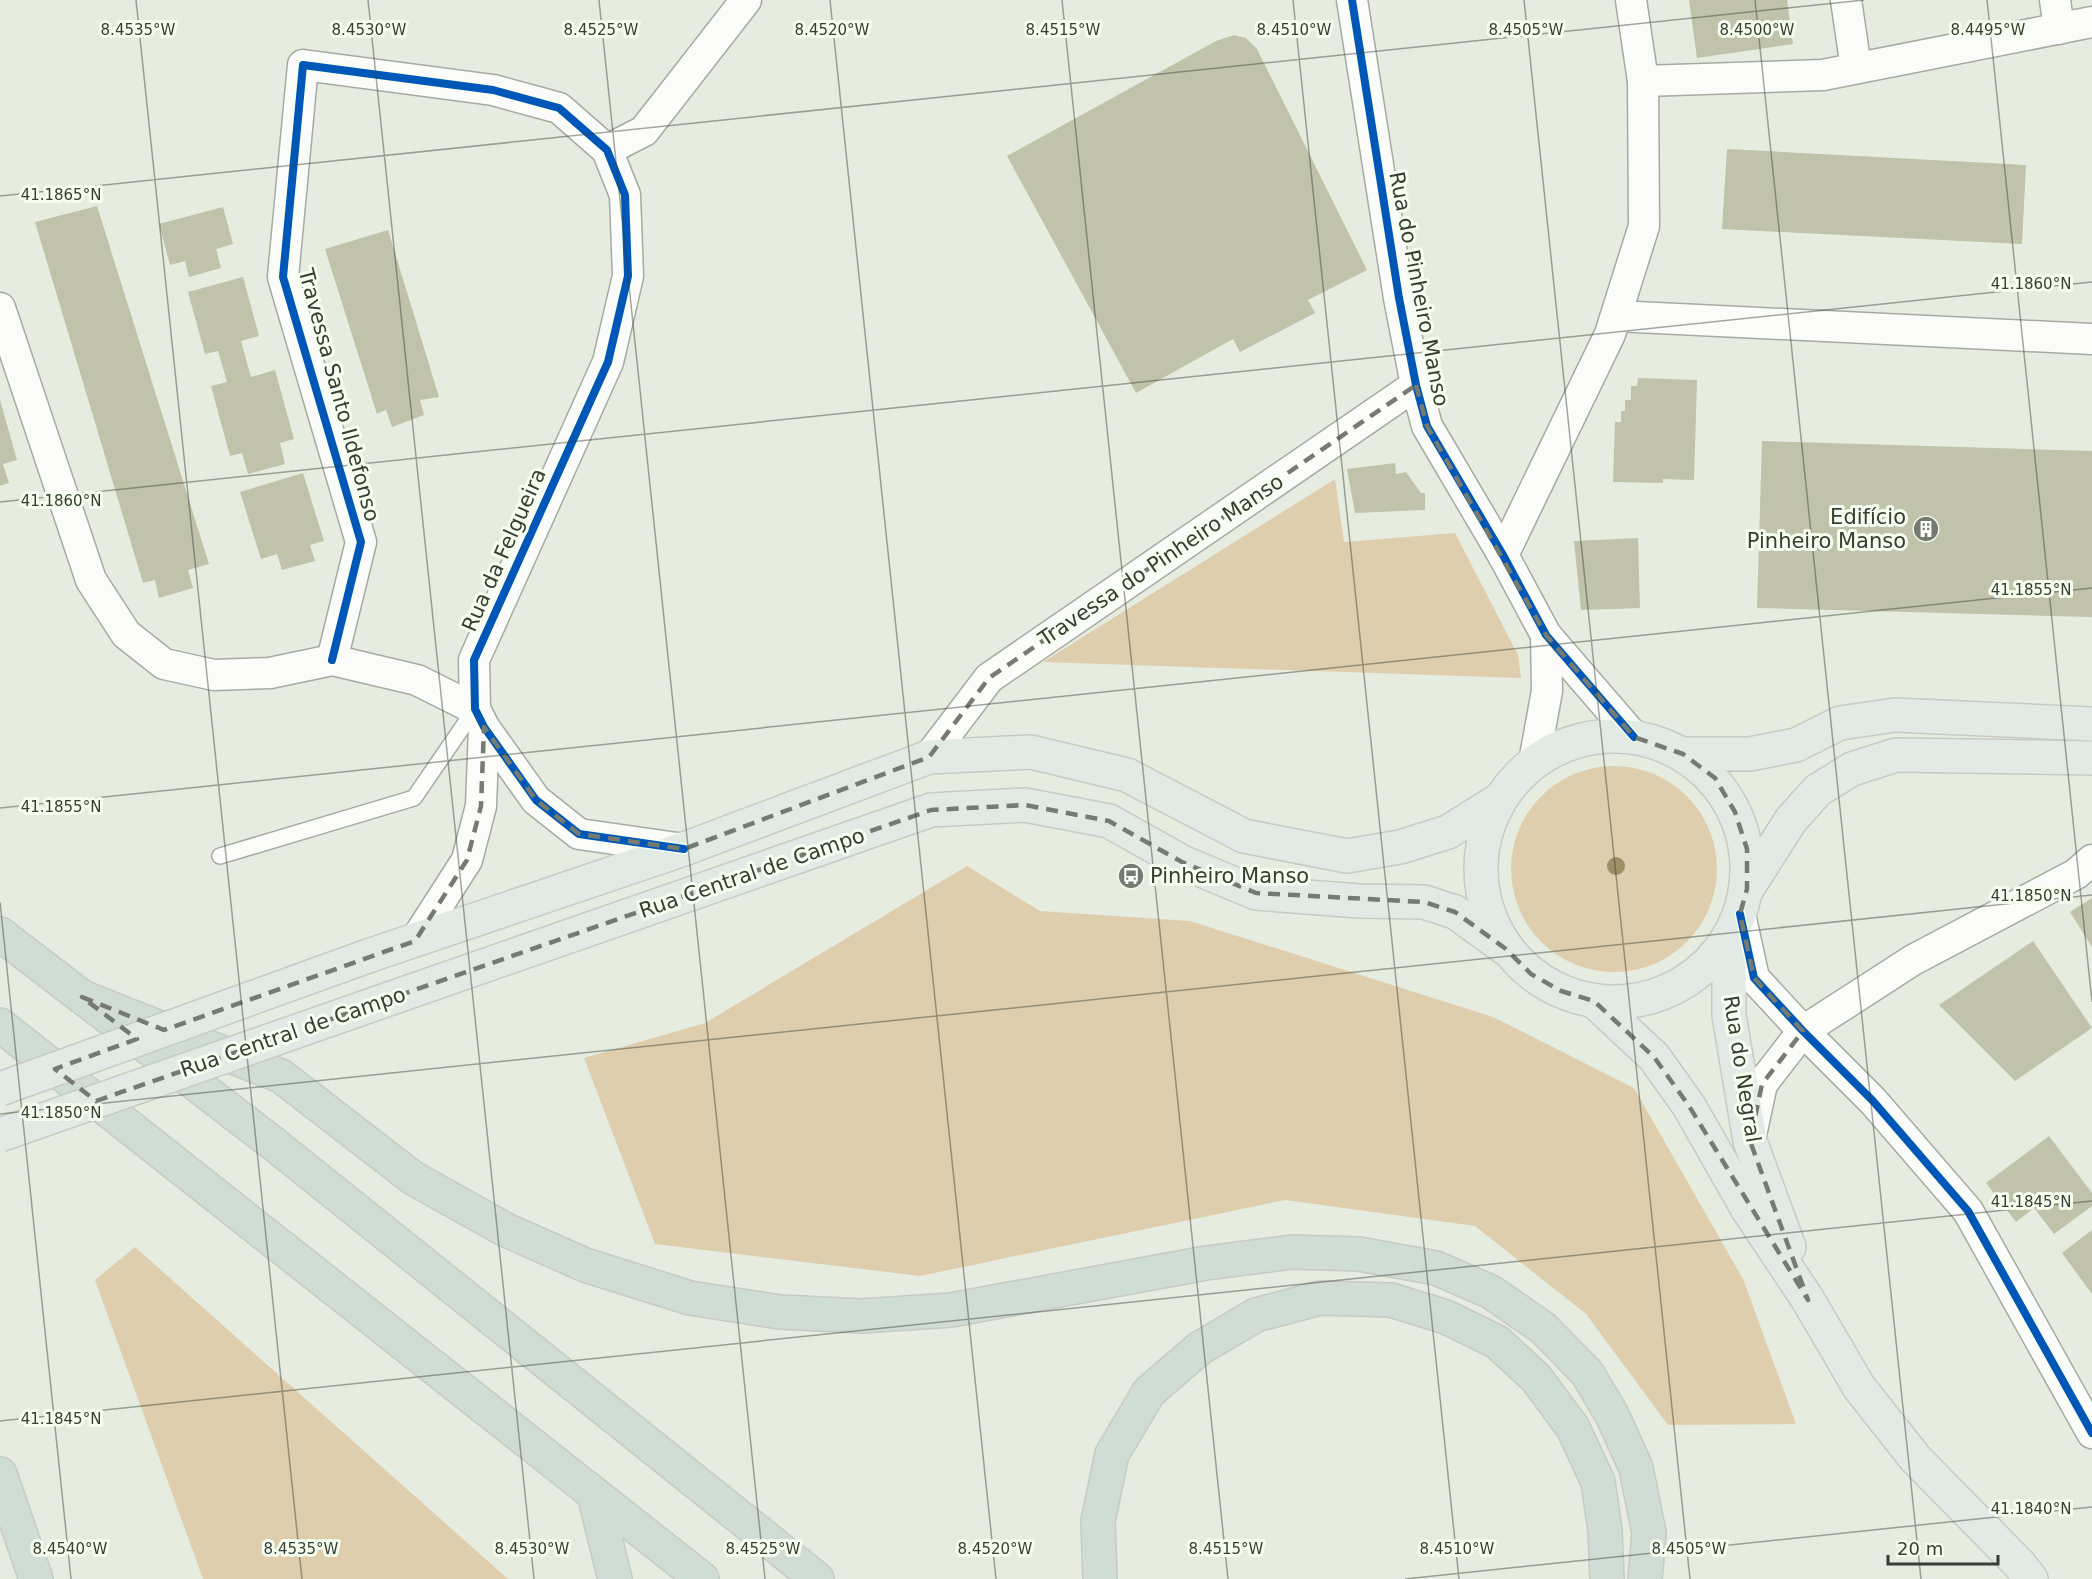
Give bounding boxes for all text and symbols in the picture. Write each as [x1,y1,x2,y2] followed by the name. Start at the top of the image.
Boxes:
[101,21,176,39] text: 8.4535°W
[332,21,407,39] text: 8.4530°W
[564,21,639,39] text: 8.4525°W
[795,21,870,39] text: 8.4520°W
[1026,21,1101,39] text: 8.4515°W
[1257,21,1332,39] text: 8.4510°W
[1489,21,1564,39] text: 8.4505°W
[1720,21,1795,39] text: 8.4500°W
[1951,21,2026,39] text: 8.4495°W
[1384,170,1454,408] street label: Rua do Pinheiro Manso
[21,186,101,204] text: 41.1865°N
[293,265,384,524] street label: Travessa Santo Ildefonso
[1991,275,2071,293] text: 41.1860°N
[457,465,551,635] street label: Rua da Felgueira
[1033,469,1288,652] street label: Travessa do Pinheiro Manso
[21,492,101,510] text: 41.1860°N
[1747,505,1906,553] place label: Edifício Pinheiro Manso
[1911,514,1941,544] building icon: Edifício Pinheiro Manso
[1991,581,2071,599] text: 41.1855°N
[21,798,101,816] text: 41.1855°N
[636,823,868,923] street label: Rua Central de Campo
[1116,861,1146,891] bus stop icon: Pinheiro Manso
[1150,864,1309,888] place label: Pinheiro Manso
[1991,887,2071,905] text: 41.1850°N
[177,982,409,1082] street label: Rua Central de Campo
[1719,994,1765,1144] street label: Rua do Negral
[21,1104,101,1122] text: 41.1850°N
[1991,1193,2071,1211] text: 41.1845°N
[21,1410,101,1428] text: 41.1845°N
[1991,1500,2071,1518] text: 41.1840°N
[1888,1528,1998,1566] scale bar
[1897,1538,1943,1559] text: 20 m
[33,1540,108,1558] text: 8.4540°W
[264,1540,339,1558] text: 8.4535°W
[495,1540,570,1558] text: 8.4530°W
[726,1540,801,1558] text: 8.4525°W
[958,1540,1033,1558] text: 8.4520°W
[1189,1540,1264,1558] text: 8.4515°W
[1420,1540,1495,1558] text: 8.4510°W
[1652,1540,1727,1558] text: 8.4505°W

